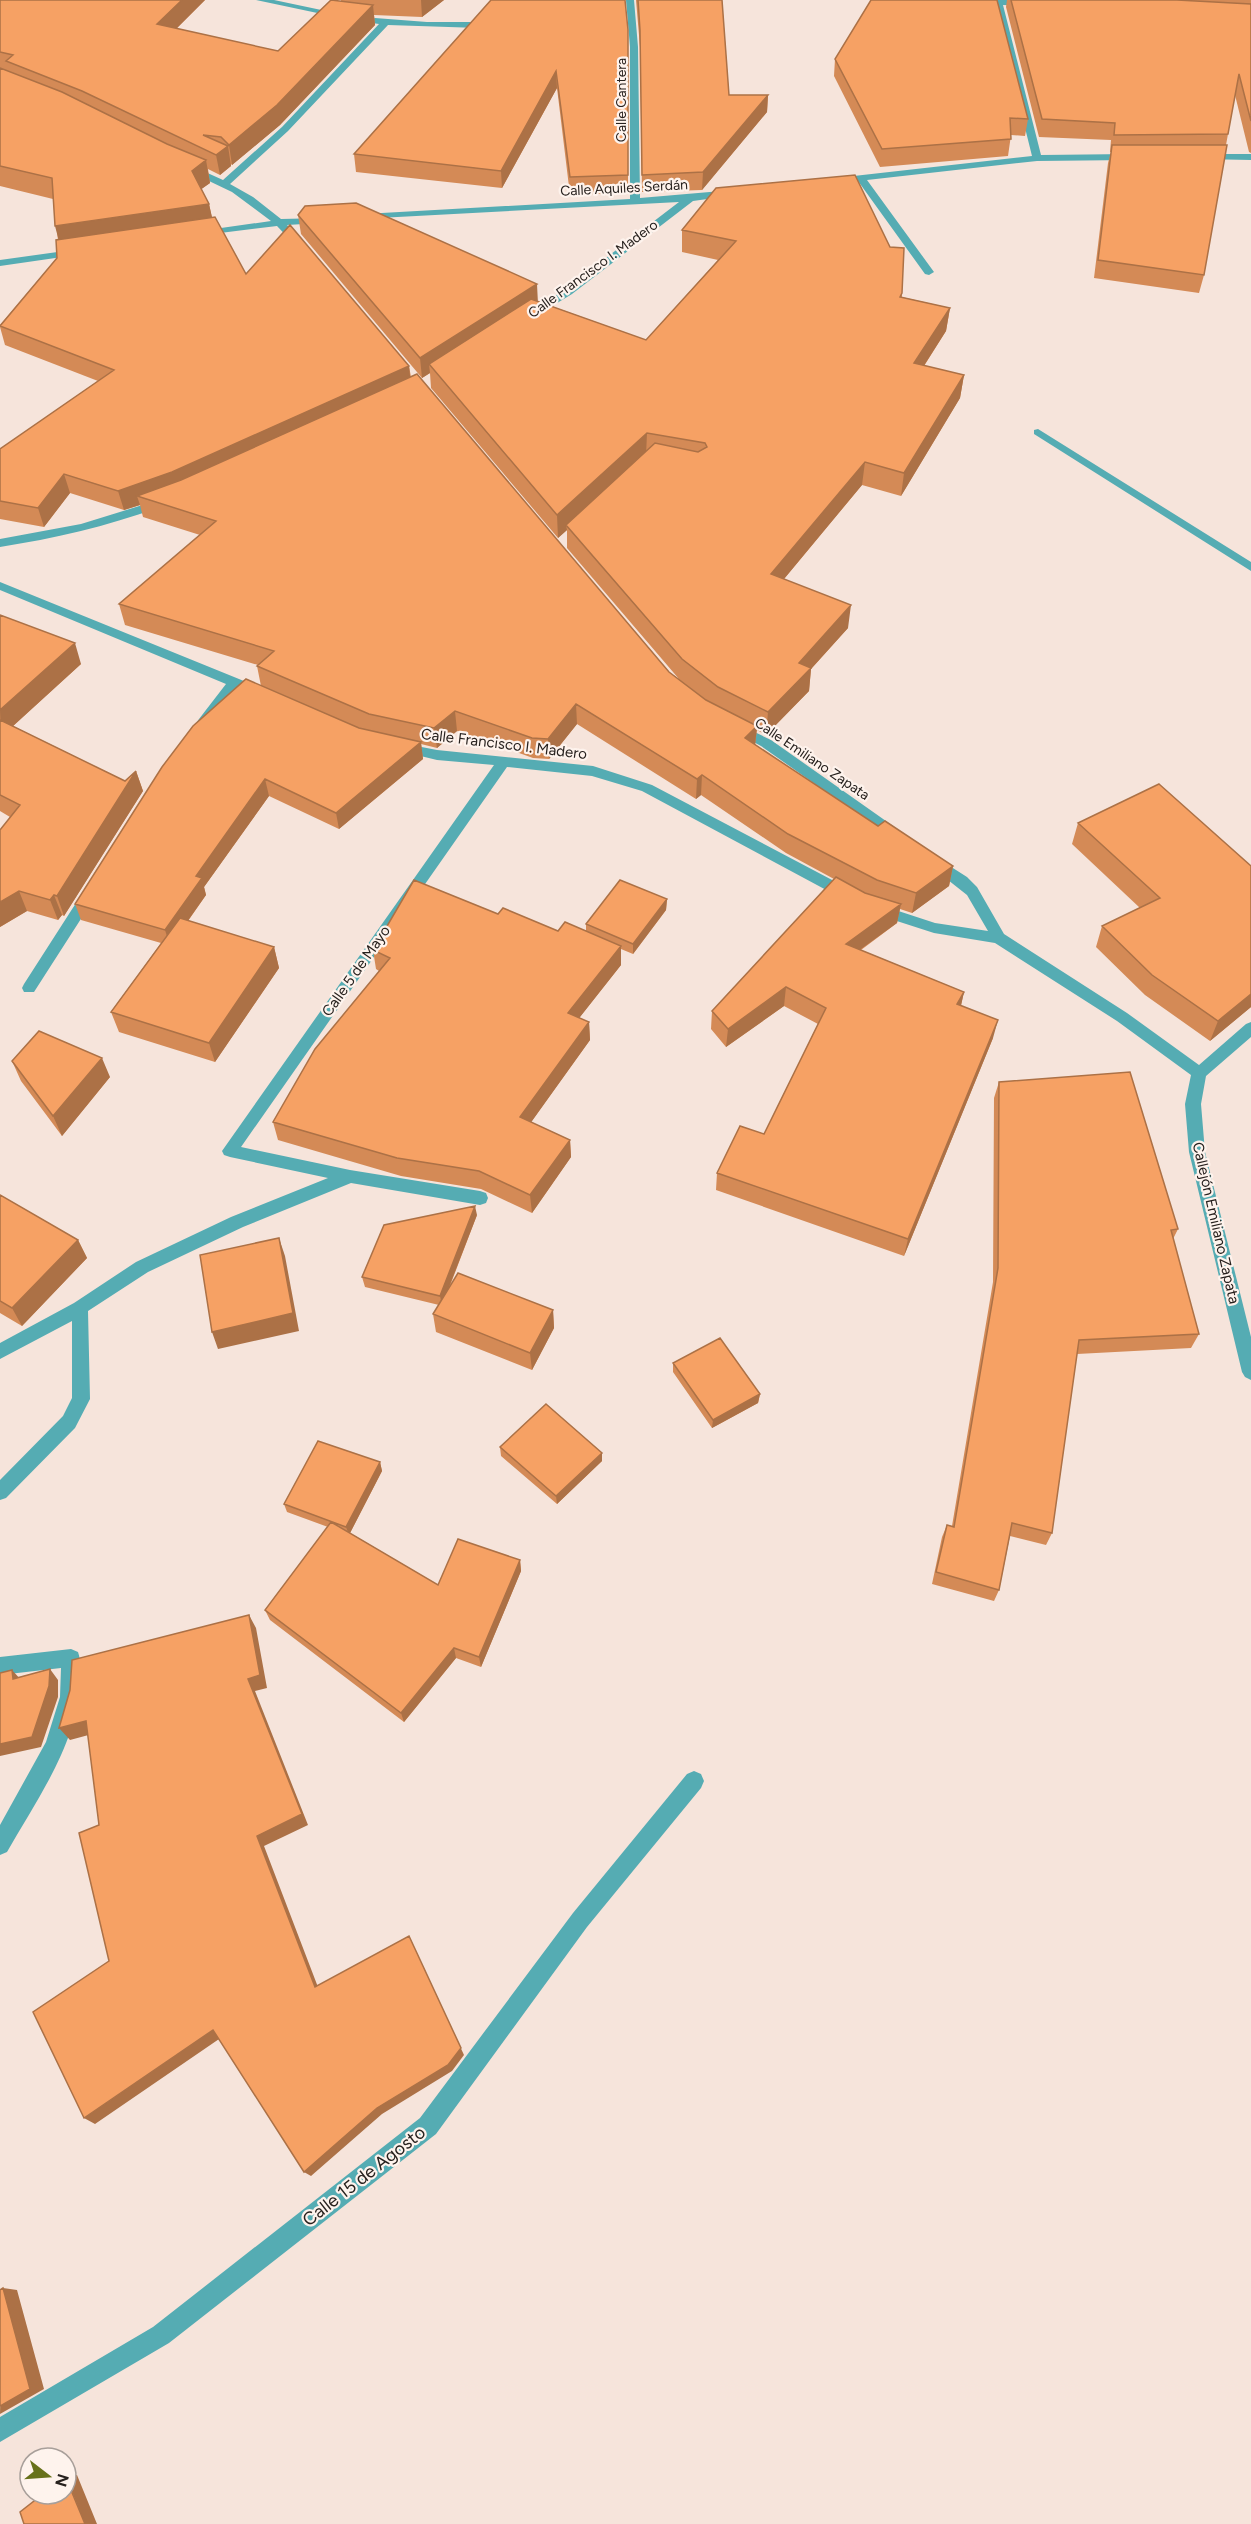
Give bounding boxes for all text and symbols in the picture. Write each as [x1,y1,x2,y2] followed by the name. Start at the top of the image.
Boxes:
[613,58,630,142] street label: Calle Cantera
[560,176,688,200] street label: Calle Aquiles Serdán
[525,216,661,322] street label: Calle Francisco I. Madero
[751,714,873,804] street label: Calle Emiliano Zapata
[420,725,588,763] street label: Calle Francisco I. Madero
[318,922,394,1020] street label: Calle 5 de Mayo
[1189,1140,1243,1306] street label: Callejón Emiliano Zapata
[298,2121,430,2231] street label: Calle 15 de Agosto
[18,2446,78,2506] north arrow
[51,2472,73,2489] text: N

